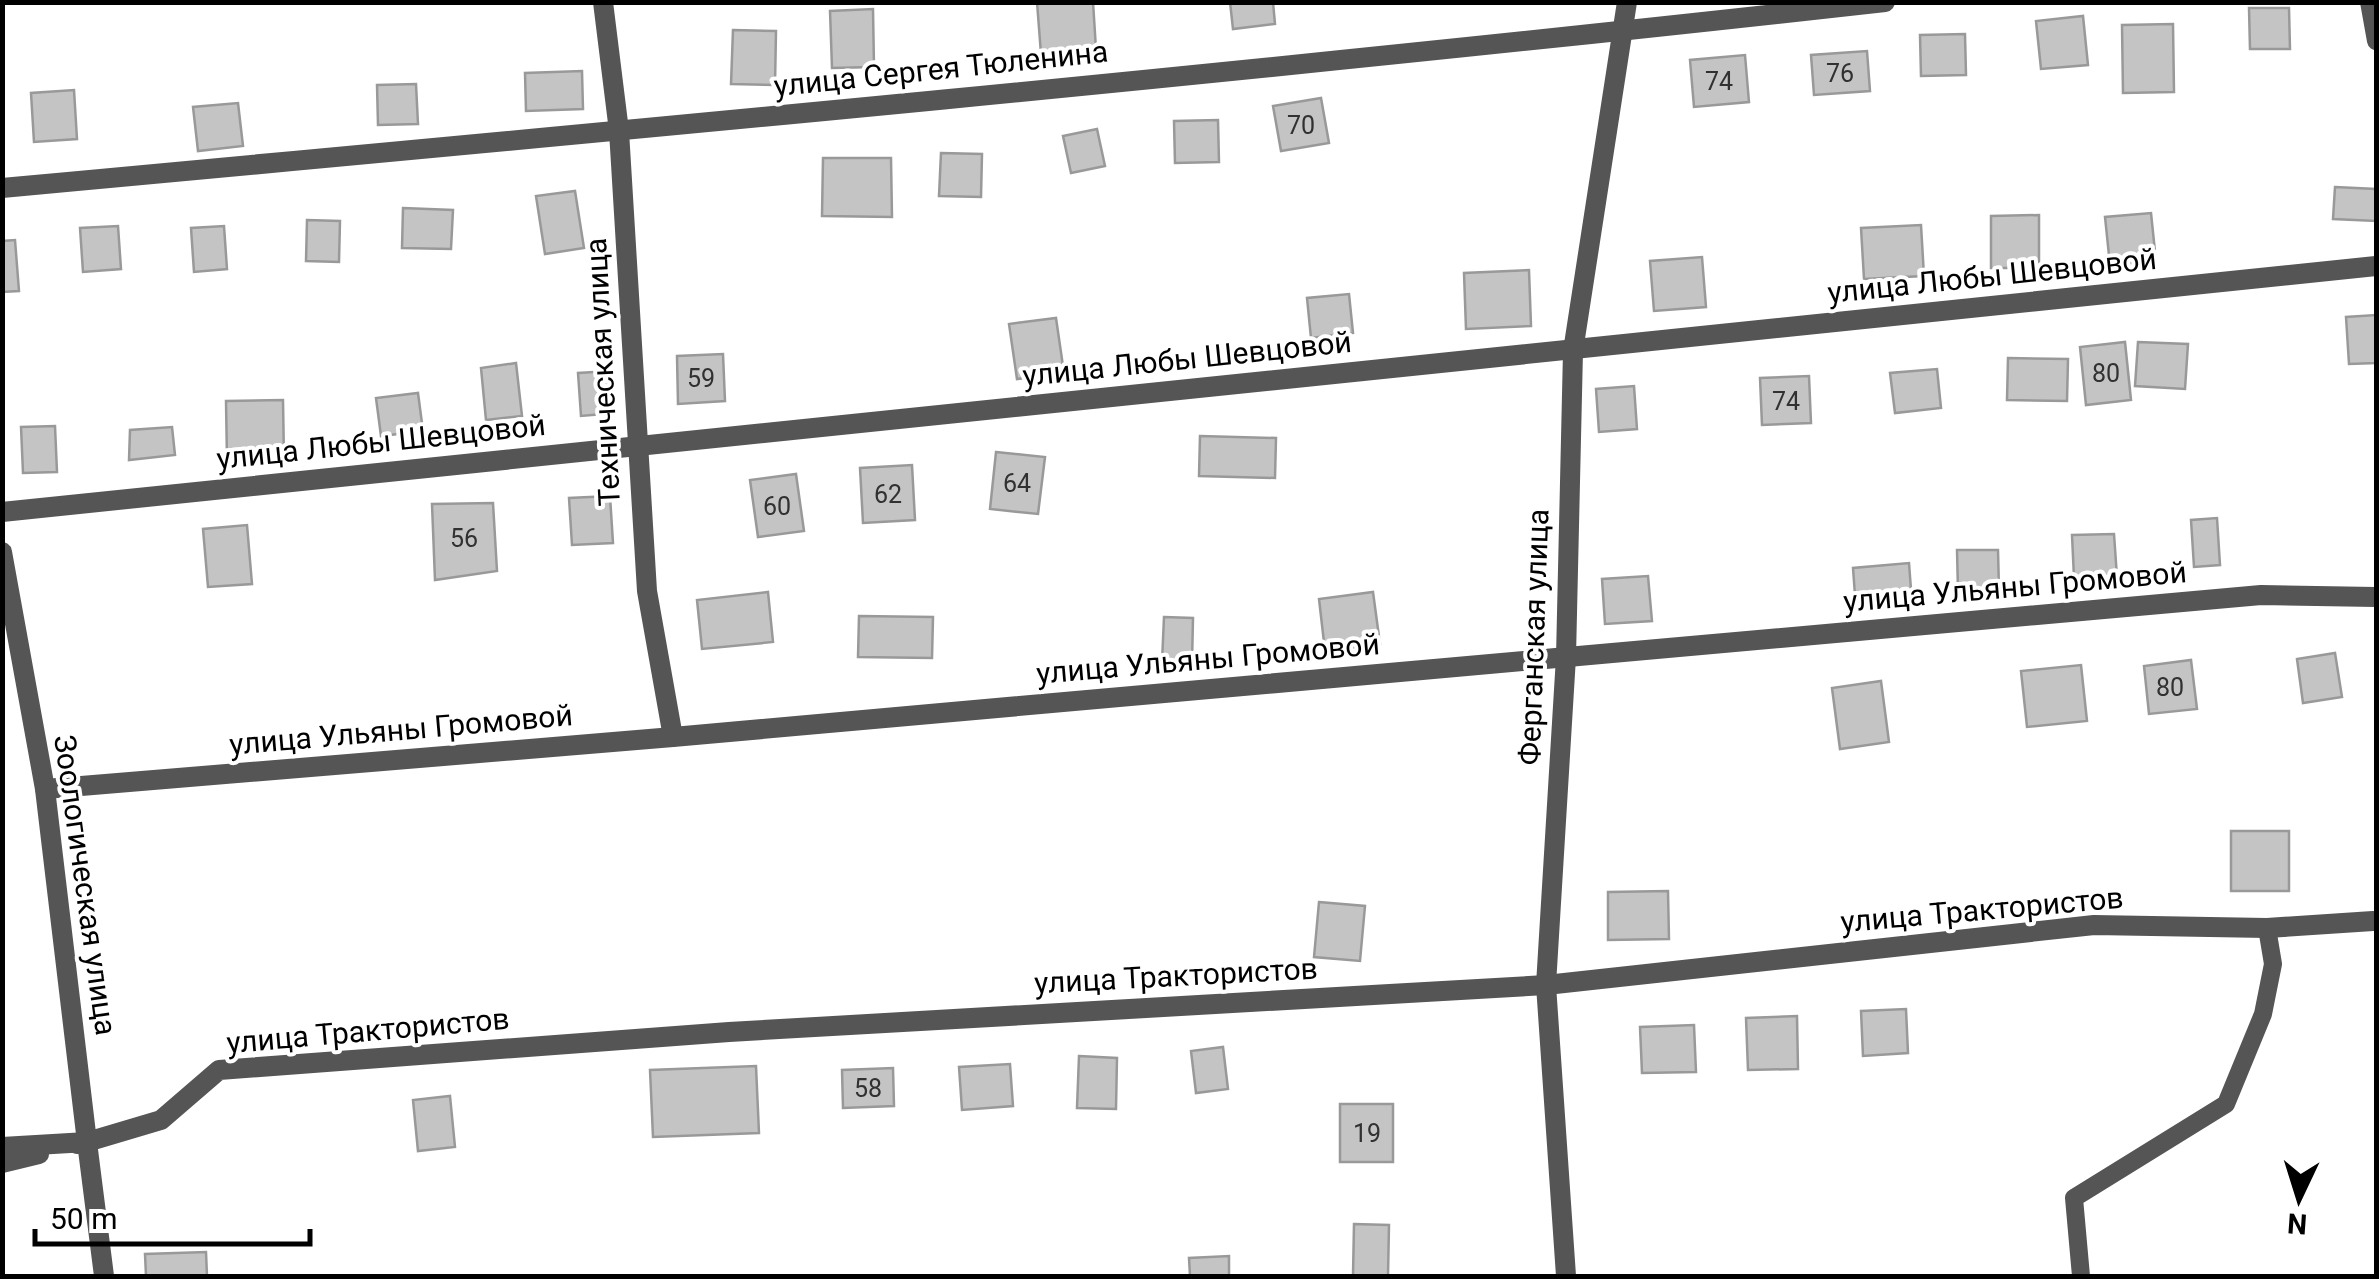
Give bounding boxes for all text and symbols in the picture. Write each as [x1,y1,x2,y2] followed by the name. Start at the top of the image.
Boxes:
[772,34,1110,103] street label: улица Сергея Тюленина
[1826,59,1854,88] house number: 76
[1705,67,1733,96] house number: 74
[1287,111,1315,140] house number: 70
[578,237,627,507] street label: Техническая улица
[1826,241,2158,310] street label: улица Любы Шевцовой
[1021,324,1353,393] street label: улица Любы Шевцовой
[2092,359,2120,388] house number: 80
[687,364,715,393] house number: 59
[1772,387,1800,416] house number: 74
[215,407,547,476] street label: улица Любы Шевцовой
[1003,469,1031,498] house number: 64
[874,480,902,509] house number: 62
[763,492,791,521] house number: 60
[1512,508,1555,766] street label: Ферганская улица
[450,524,478,553] house number: 56
[1842,554,2188,619] street label: улица Ульяны Громовой
[1035,626,1381,691] street label: улица Ульяны Громовой
[2156,673,2184,702] house number: 80
[228,697,574,762] street label: улица Ульяны Громовой
[47,733,124,1037] street label: Зоологическая улица
[1839,880,2125,939] street label: улица Трактористов
[1033,951,1319,1000] street label: улица Трактористов
[225,1001,511,1060] street label: улица Трактористов
[854,1074,882,1103] house number: 58
[1353,1119,1381,1148] house number: 19
[2249,1149,2349,1249] north arrow
[35,1184,310,1246] scale bar
[50,1201,117,1236] text: 50 m
[2286,1206,2308,1241] text: N

